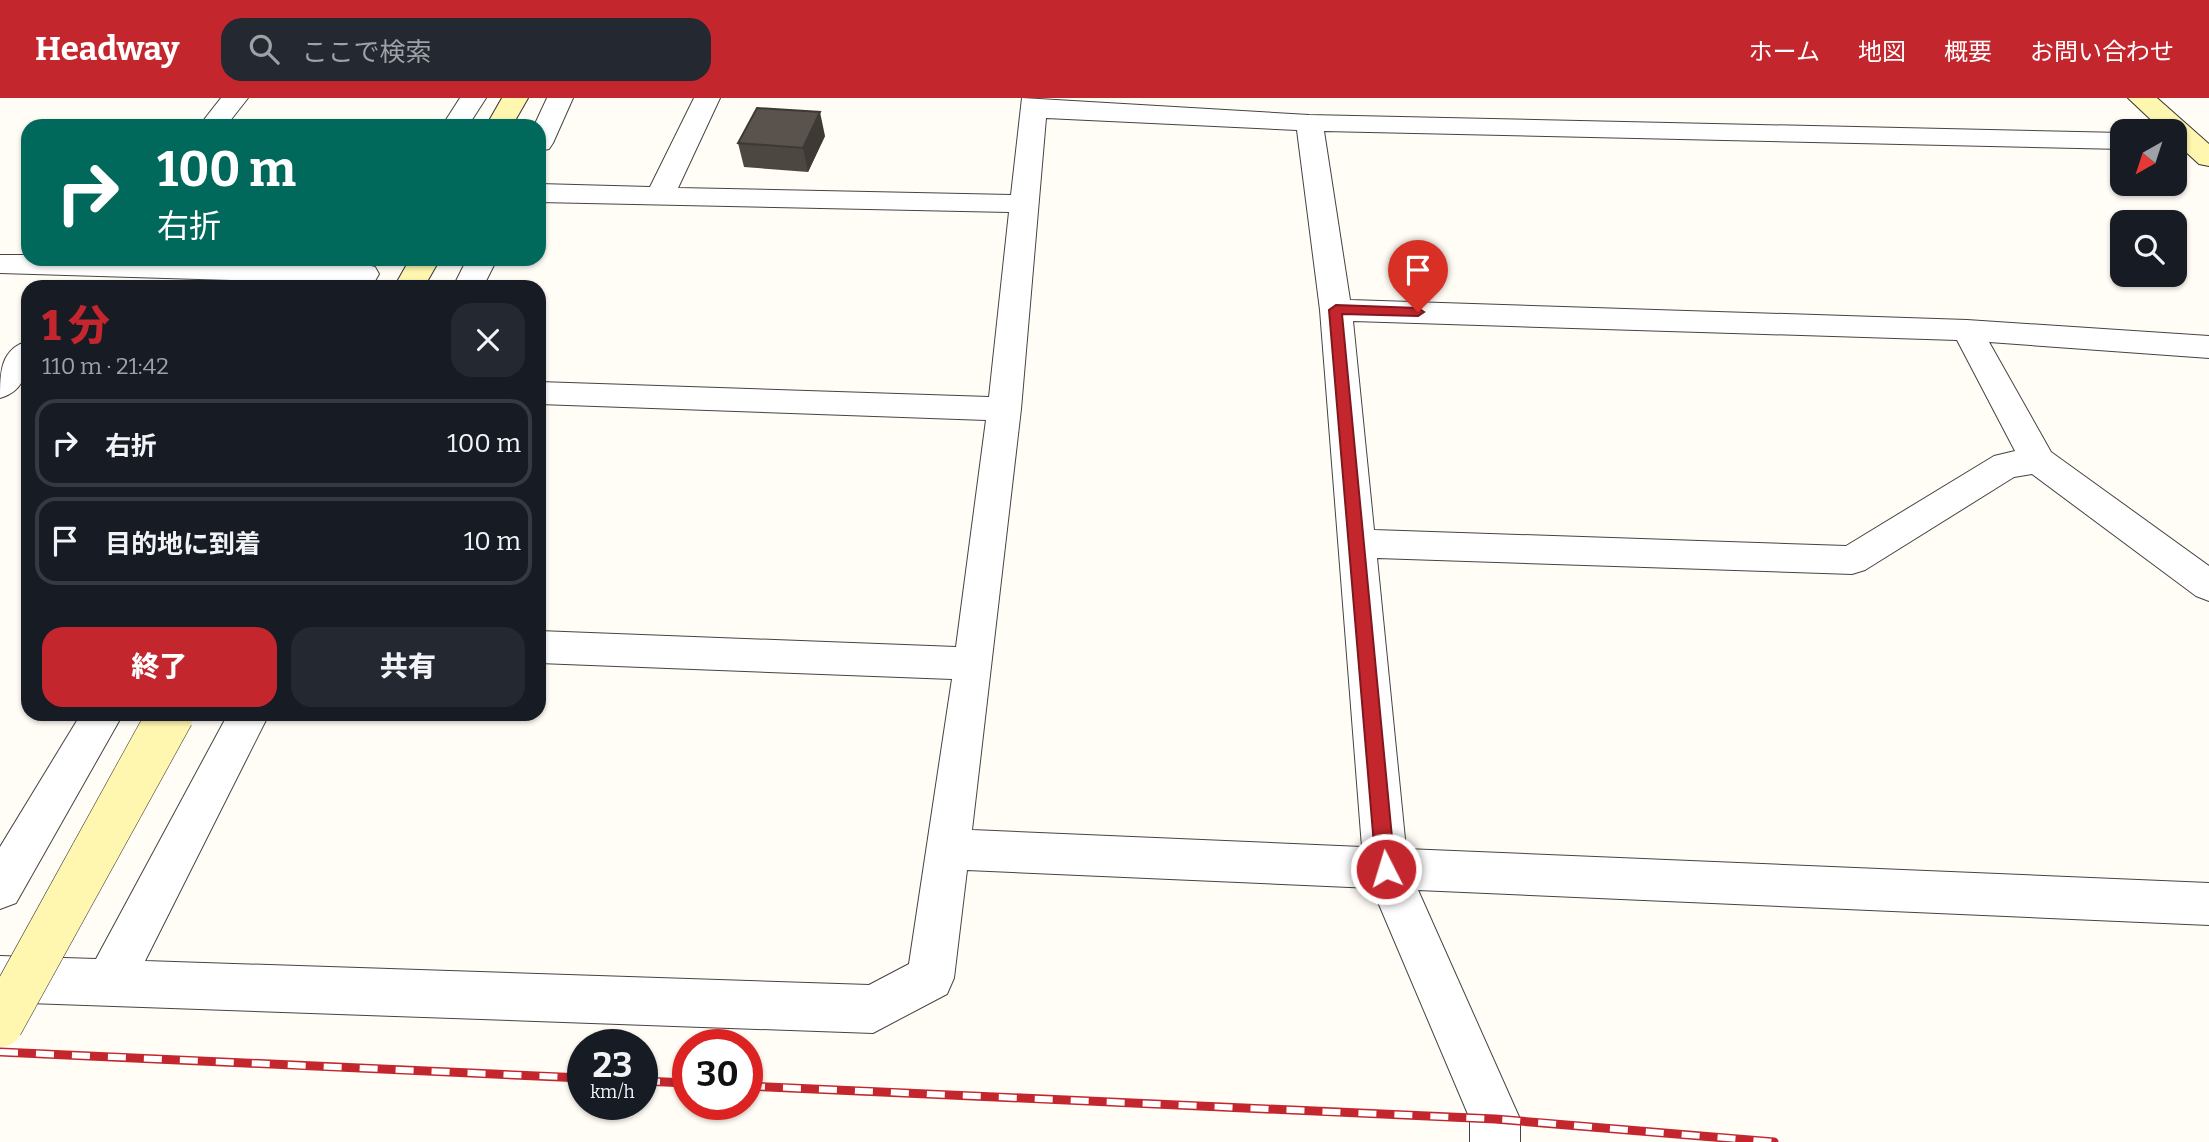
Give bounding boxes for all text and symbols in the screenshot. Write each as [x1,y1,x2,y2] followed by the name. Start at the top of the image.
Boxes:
[221,18,711,81] search box
[35,29,179,69] text: Headway
[245,30,283,68] icon: search
[301,37,431,68] text: ここで検索
[1749,38,1820,66] text: ホーム
[1858,38,1906,66] text: 地図
[1944,38,1992,66] text: 概要
[2030,38,2174,66] text: お問い合わせ
[2110,119,2188,196] north arrow
[2110,119,2187,287] map controls
[157,140,296,199] text: 100 m
[42,147,133,238] icon: right
[157,207,221,245] text: 右折
[2110,210,2187,287] button: search
[1388,240,1448,312] pin
[1399,251,1437,289] icon: arrive
[42,301,110,351] text: 1 分
[451,303,525,377] button: close
[42,352,169,380] text: 110 m · 21:42
[46,424,84,462] icon: right
[447,428,521,459] text: 100 m
[105,431,157,462] text: 右折
[46,522,84,560] icon: arrive
[464,526,521,557] text: 10 m
[105,529,261,560] text: 目的地に到着
[42,627,277,707] button: 終了
[291,627,525,707] button: 共有
[1349,832,1423,906] position arrow
[672,1029,763,1120] speed limit sign: 30
[593,1044,632,1086] text: 23
[590,1081,635,1103] text: km/h

